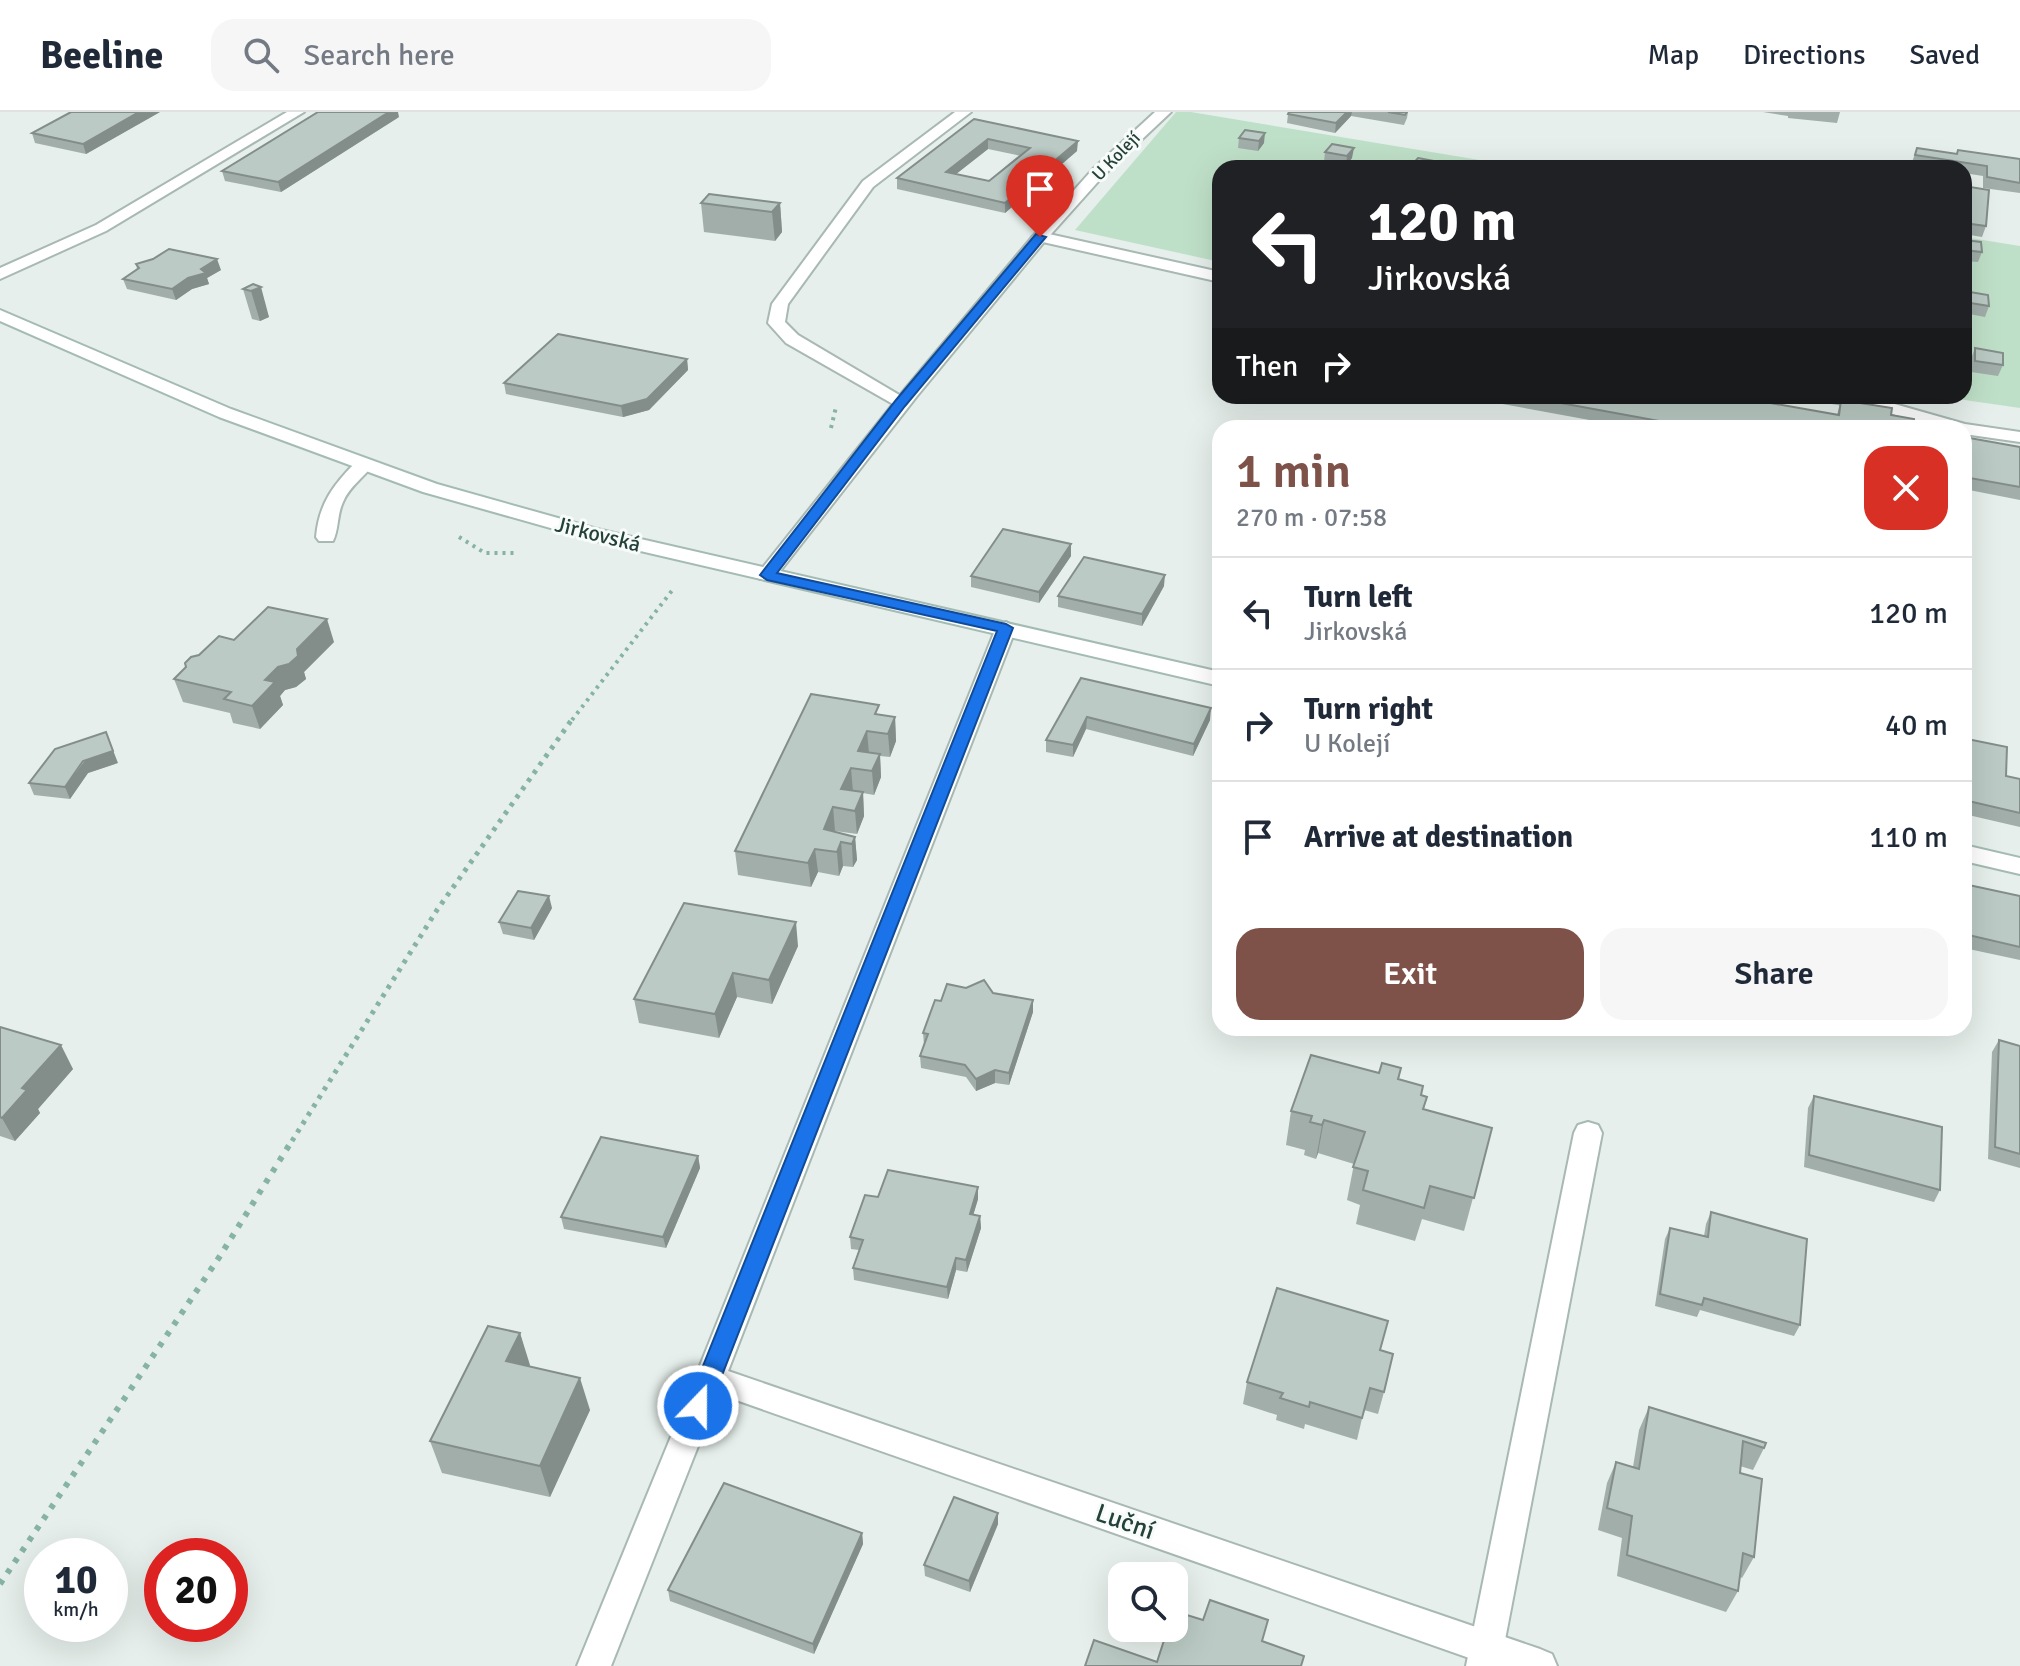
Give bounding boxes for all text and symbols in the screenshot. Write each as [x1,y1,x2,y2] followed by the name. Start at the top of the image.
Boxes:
[211,19,771,91] search box
[40,32,163,79] text: Beeline
[239,33,283,77] icon: search
[303,37,455,74] text: Search here
[1647,38,1699,72] text: Map
[1743,38,1865,72] text: Directions
[1909,38,1980,72] text: Saved
[1087,127,1145,185] street label: U Kolejí
[1006,155,1074,237] pin
[1018,167,1062,211] icon: arrive
[1368,187,1516,256] text: 120 m
[1236,192,1340,296] icon: left
[1368,256,1511,301] text: Jirkovská
[1314,344,1358,388] icon: right
[1236,348,1298,385] text: Then
[1236,442,1351,501] text: 1 min
[1864,446,1948,530] button: close
[1236,502,1387,534] text: 270 m · 07:58
[552,510,644,558] street label: Jirkovská
[1304,579,1413,616] text: Turn left
[1236,591,1280,635] icon: left
[1869,595,1948,632] text: 120 m
[1304,616,1408,648] text: Jirkovská
[1304,691,1433,728] text: Turn right
[1236,703,1280,747] icon: right
[1885,707,1948,744] text: 40 m
[1304,728,1390,760] text: U Kolejí
[1236,815,1280,859] icon: arrive
[1304,819,1573,856] text: Arrive at destination
[1869,819,1948,856] text: 110 m
[1236,928,1584,1020] button: Exit
[1600,928,1948,1020] button: Share
[656,1364,740,1448] position arrow
[1091,1497,1159,1547] street label: Luční
[144,1538,248,1642] speed limit sign: 20
[54,1555,98,1605] text: 10
[1108,1562,1188,1642] map controls
[1108,1562,1188,1642] button: search
[53,1597,99,1622] text: km/h

